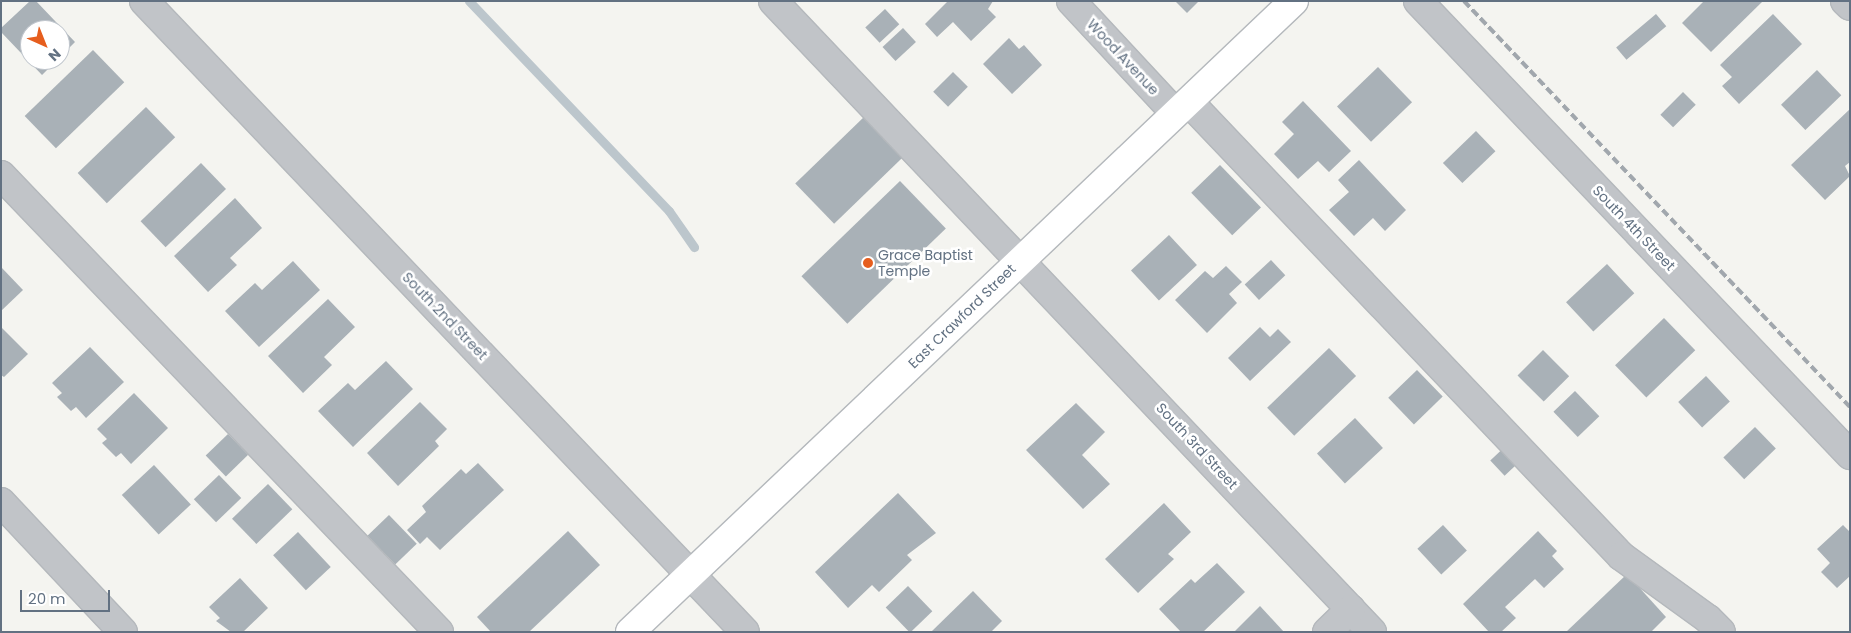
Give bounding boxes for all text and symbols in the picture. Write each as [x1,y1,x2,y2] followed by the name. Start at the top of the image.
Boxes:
[1084,16,1162,98] street label: Wood Avenue
[20,20,70,70] north arrow
[44,44,65,66] text: N
[1589,182,1679,274] street label: South 4th Street
[878,247,973,280] place label: Grace Baptist Temple
[862,257,874,269] marker: Grace Baptist Temple
[905,260,1019,372] street label: East Crawford Street
[399,269,491,363] street label: South 2nd Street
[1153,399,1241,493] street label: South 3rd Street
[22,580,112,612] scale bar
[28,588,66,609] text: 20 m

